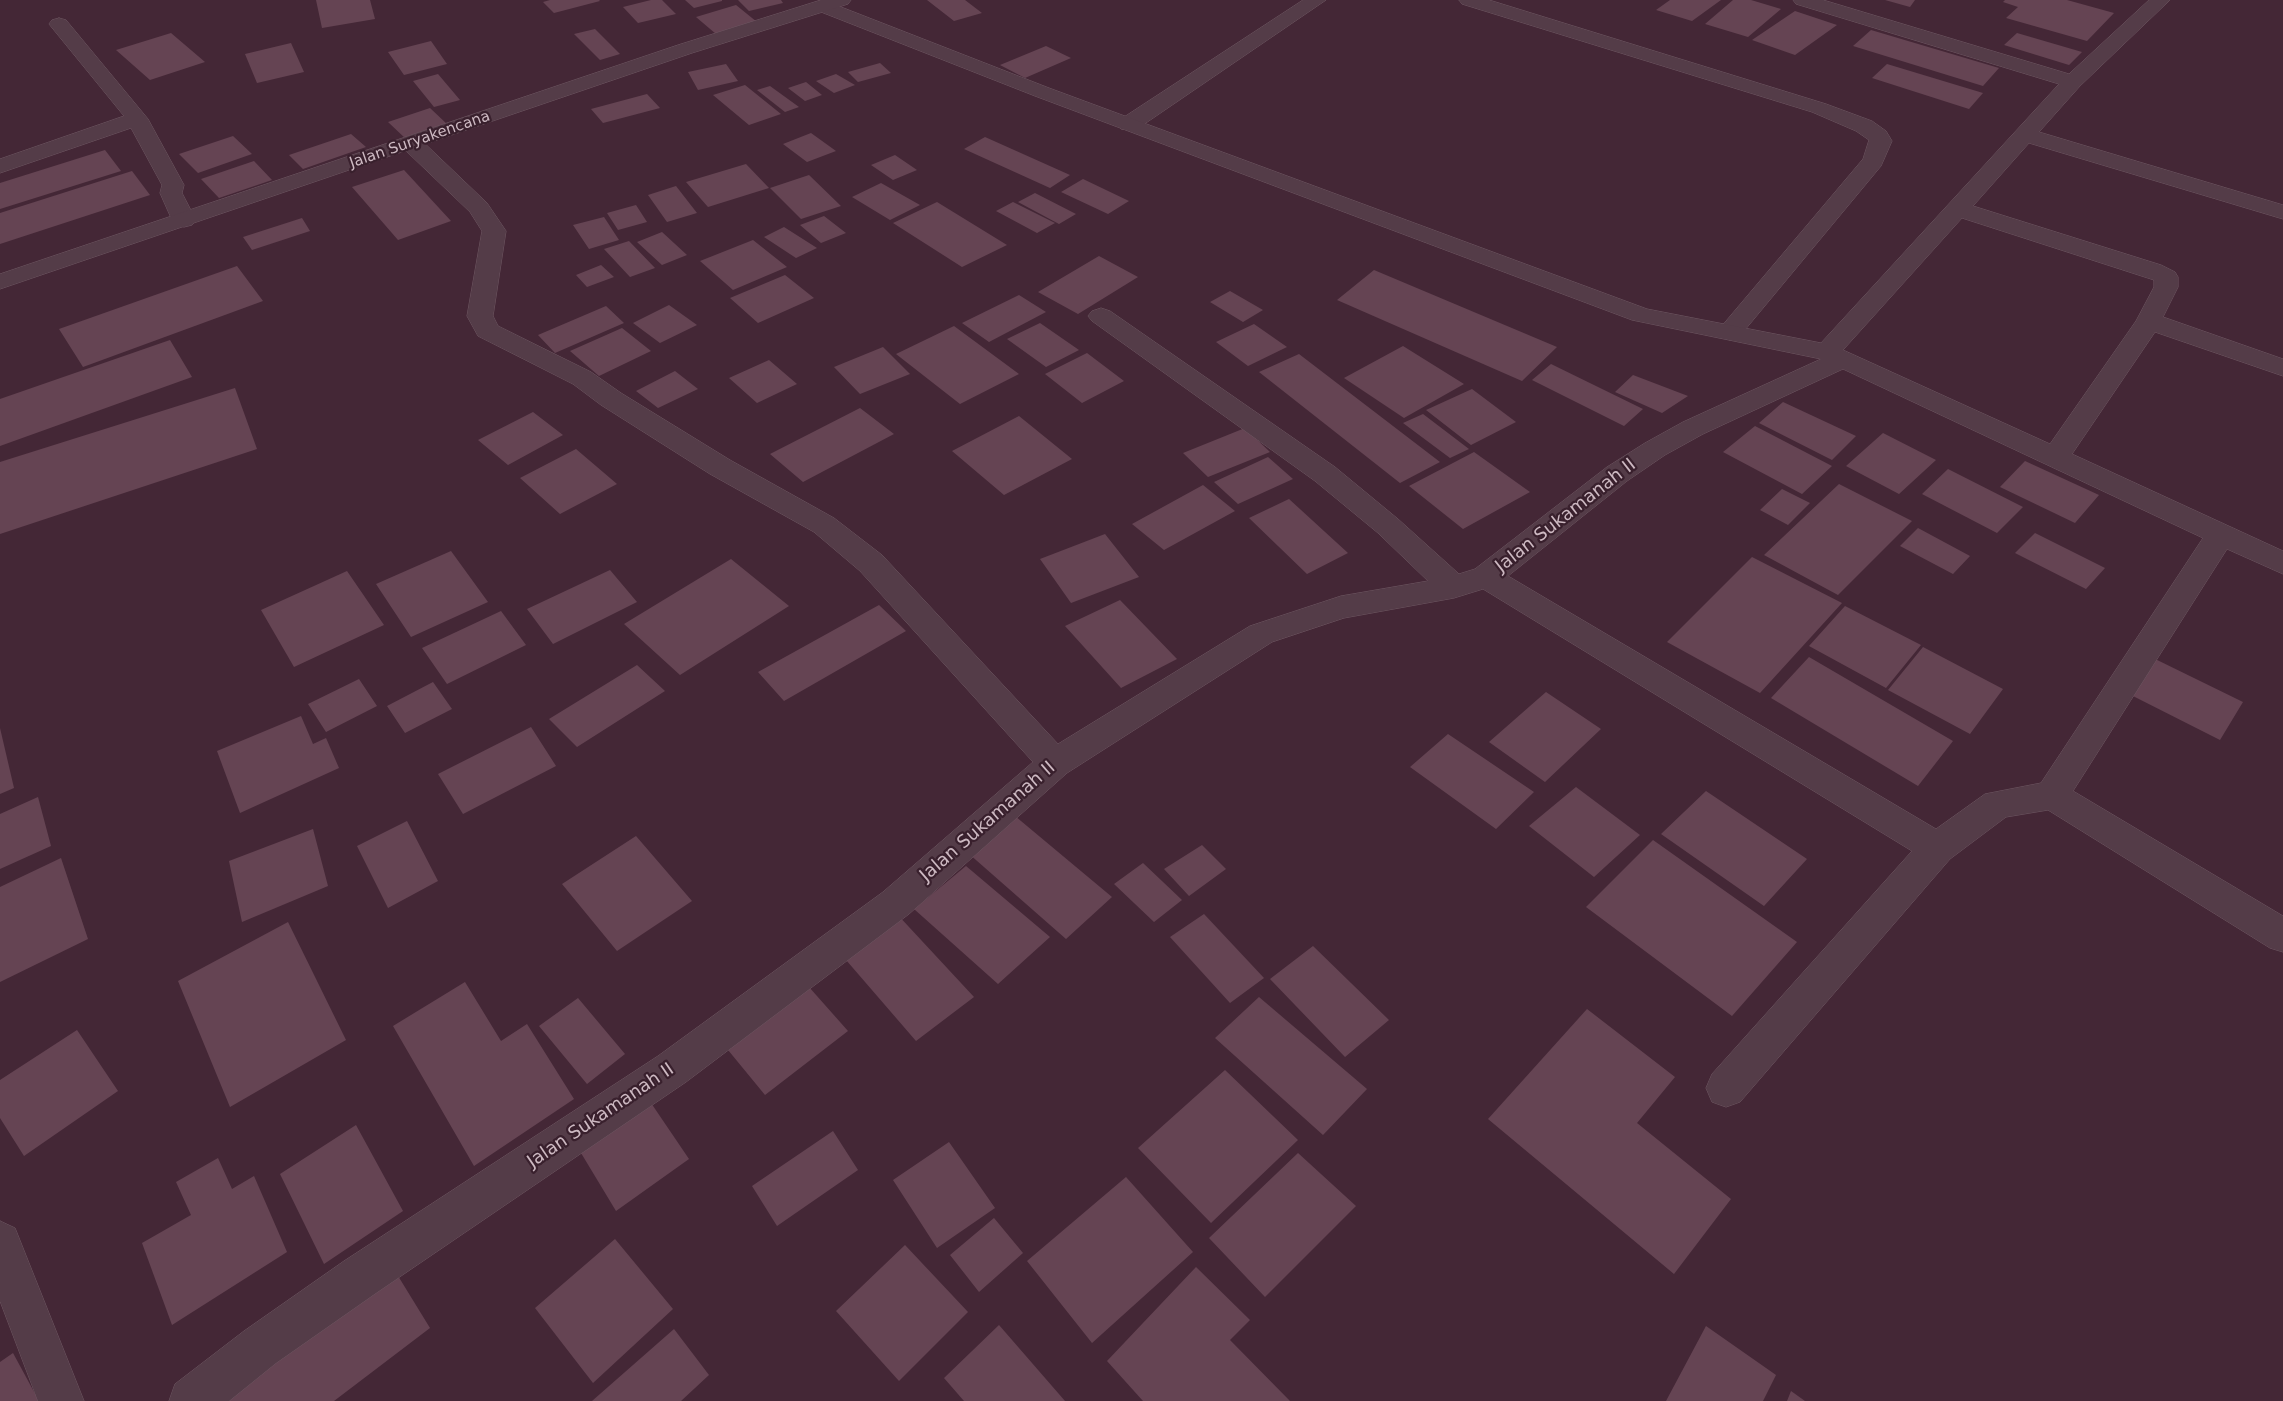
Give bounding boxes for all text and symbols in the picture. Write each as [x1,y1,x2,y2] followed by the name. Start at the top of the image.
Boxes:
[347,107,493,173] street label: Jalan Suryakencana
[1491,454,1641,578] street label: Jalan Sukamanah II
[916,757,1060,887] street label: Jalan Sukamanah II
[524,1059,678,1173] street label: Jalan Sukamanah II

